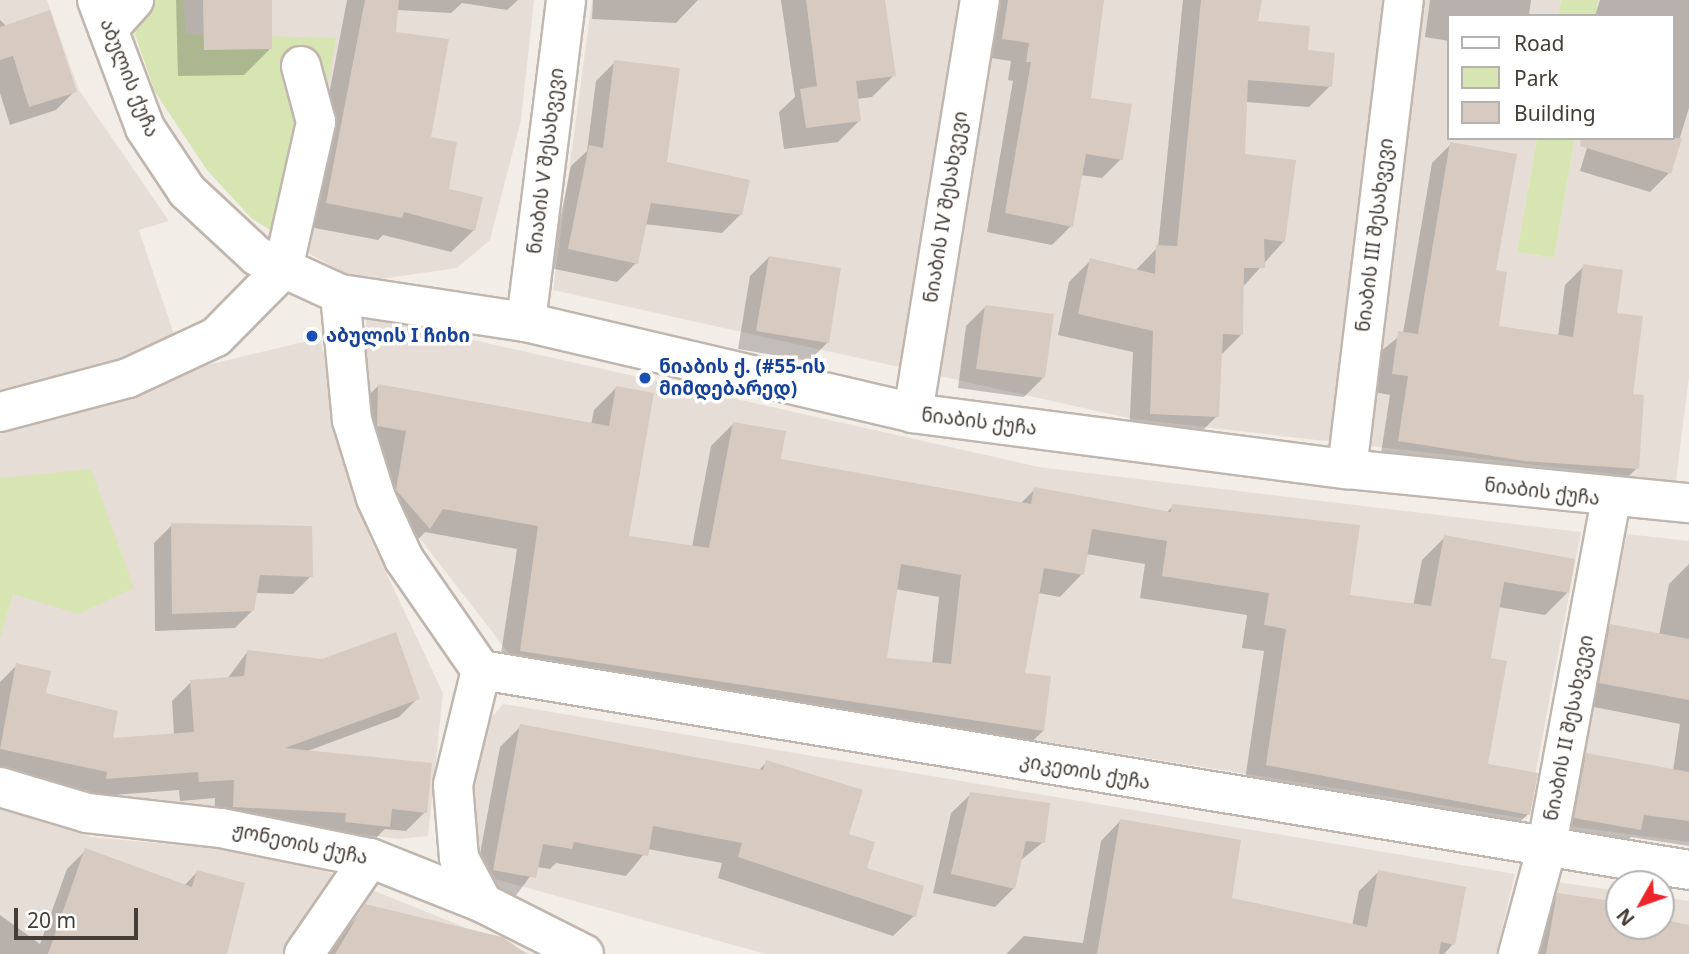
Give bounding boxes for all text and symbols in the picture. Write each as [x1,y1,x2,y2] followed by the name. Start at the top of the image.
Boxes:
[1448,14,1675,140] legend
[95,15,163,141] street label: აბულის ქუჩა
[1514,29,1564,57] text: Road
[1514,64,1558,92] text: Park
[523,67,569,255] street label: ნიაბის V შესახვევი
[1514,99,1596,127] text: Building
[920,110,972,304] street label: ნიაბის IV შესახვევი
[1352,137,1398,333] street label: ნიაბის III შესახვევი
[326,325,470,347] place label: აბულის I ჩიხი
[304,328,320,344] marker: აბულის I ჩიხი
[659,356,826,400] place label: ნიაბის ქ. (#55-ის მიმდებარედ)
[637,370,653,386] marker: ნიაბის ქ. (#55-ის მიმდებარედ)
[920,404,1038,440] street label: ნიაბის ქუჩა
[1483,474,1601,510] street label: ნიაბის ქუჩა
[1540,633,1598,823] street label: ნიაბის II შესახვევი
[1018,749,1152,795] street label: კიკეთის ქუჩა
[230,819,370,869] street label: ჟონეთის ქუჩა
[1605,870,1675,940] north arrow
[18,894,142,938] scale bar
[1611,903,1640,931] text: N
[27,906,76,934] text: 20 m

